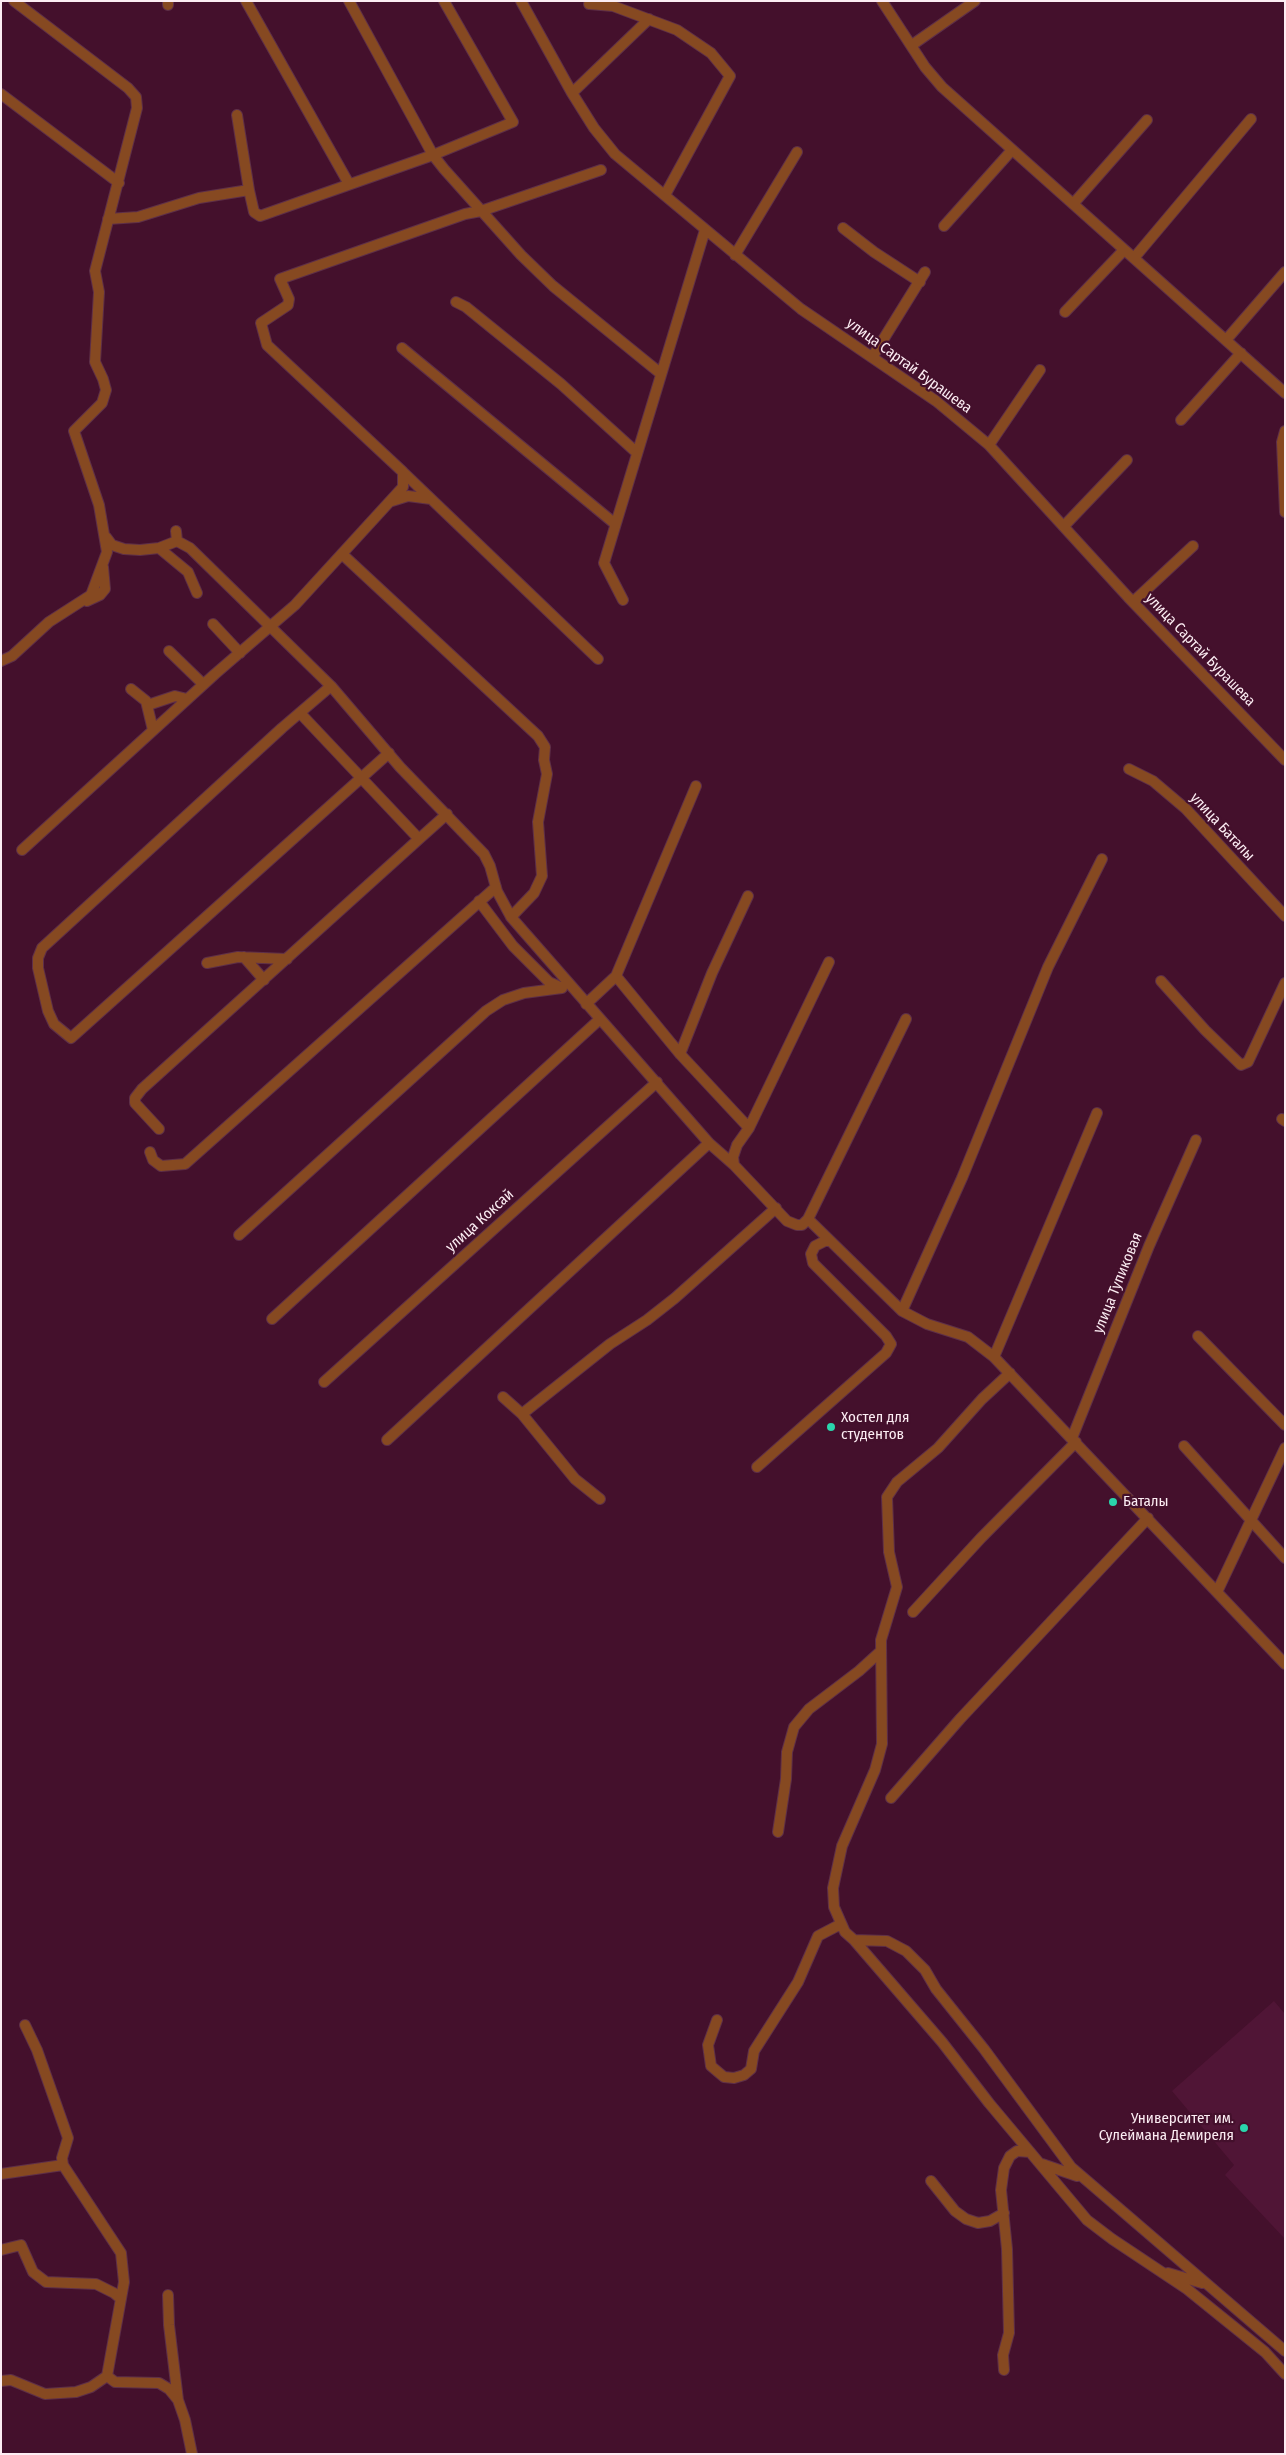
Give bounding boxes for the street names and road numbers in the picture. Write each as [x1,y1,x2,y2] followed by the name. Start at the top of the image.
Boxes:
[843,314,975,418] street label: улица Сартай Бурашева
[1141,590,1259,710] street label: улица Сартай Бурашева
[1186,789,1258,865] street label: улица Баталы
[442,1186,518,1256] street label: улица Коксай
[1090,1230,1146,1336] street label: улица Тупиковая

